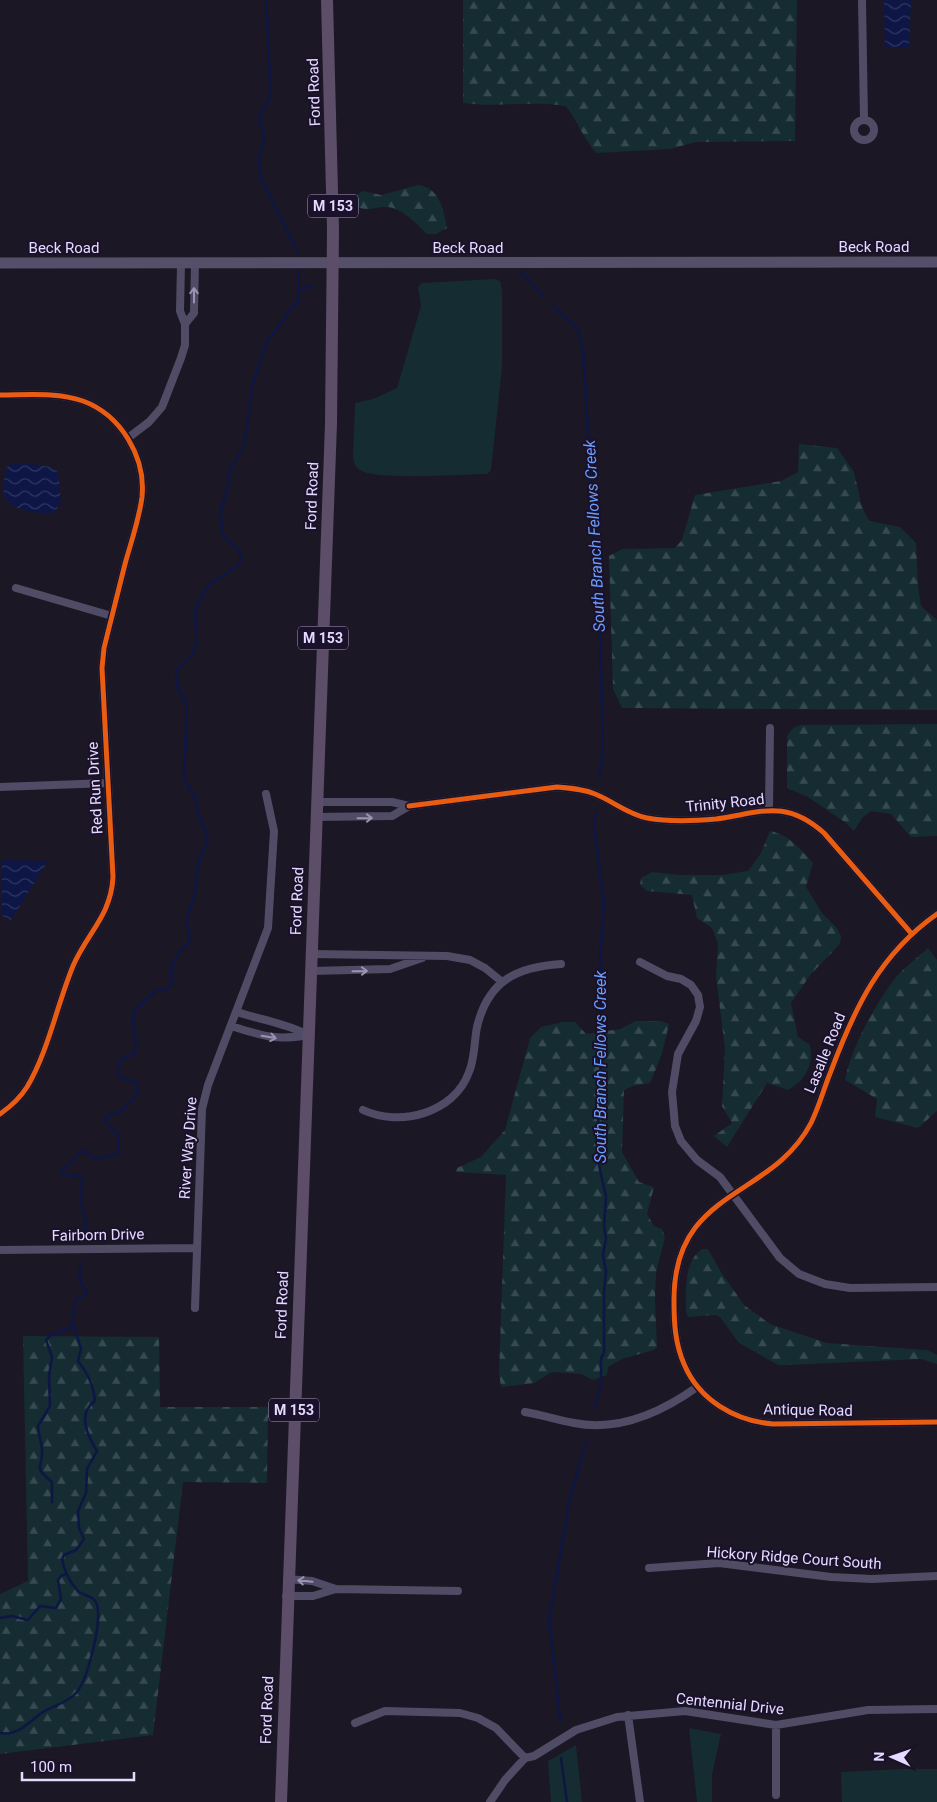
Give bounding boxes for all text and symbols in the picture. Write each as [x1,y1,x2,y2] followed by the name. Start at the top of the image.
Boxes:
[304,58,324,126] street label: Ford Road
[308,195,358,218] road number: M 153
[839,238,909,256] street label: Beck Road
[29,239,99,257] street label: Beck Road
[433,239,503,257] street label: Beck Road
[189,287,199,304] one-way arrow
[580,438,609,633] water label: South Branch Fellows Creek
[302,462,322,530] street label: Ford Road
[298,626,348,650] road number: M 153
[84,741,106,835] street label: Red Run Drive
[685,790,765,816] street label: Trinity Road
[357,813,373,822] one-way arrow
[287,867,307,935] street label: Ford Road
[351,966,367,975] one-way arrow
[591,970,610,1163] water label: South Branch Fellows Creek
[801,1010,849,1096] street label: Lasalle Road
[261,1033,277,1042] one-way arrow
[175,1096,201,1200] street label: River Way Drive
[51,1225,145,1245] street label: Fairborn Drive
[272,1271,292,1339] street label: Ford Road
[269,1398,319,1422] road number: M 153
[763,1400,853,1420] street label: Antique Road
[706,1543,882,1573] street label: Hickory Ridge Court South
[297,1576,313,1586] one-way arrow
[257,1676,277,1744] street label: Ford Road
[675,1689,785,1719] street label: Centennial Drive
[867,1732,917,1782] north arrow
[22,1750,135,1782] scale bar
[871,1751,887,1762] text: N
[30,1758,72,1776] text: 100 m

